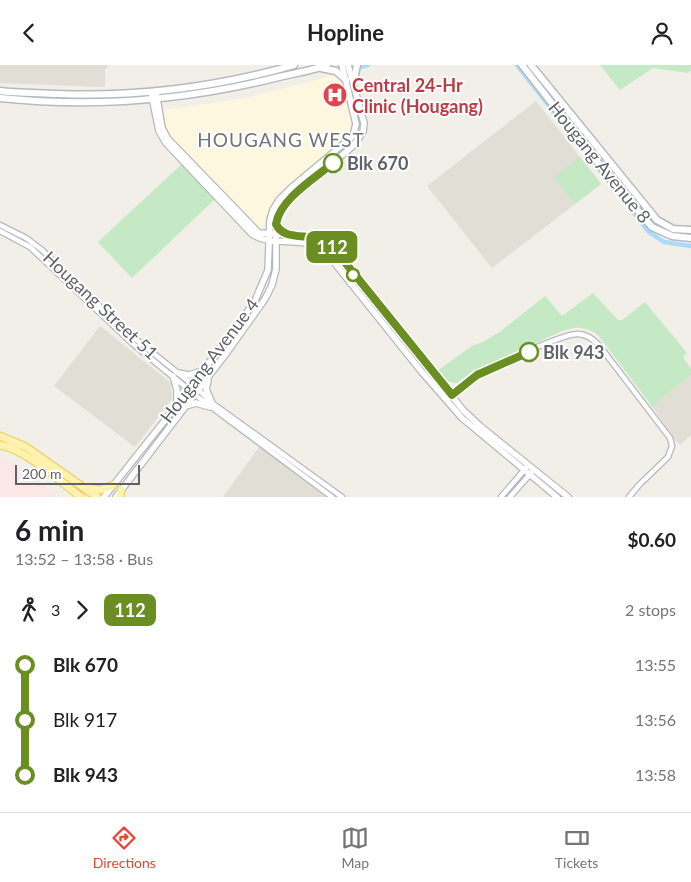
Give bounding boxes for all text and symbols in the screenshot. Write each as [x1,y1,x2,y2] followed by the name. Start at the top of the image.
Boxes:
[15,19,43,47] icon: back
[307,19,384,46] text: Hopline
[648,19,676,47] icon: person
[352,74,483,117] place label: Central 24-Hr Clinic (Hougang)
[322,82,348,108] hospital icon: Central 24-Hr Clinic (Hougang)
[544,97,656,227] street label: Hougang Avenue 8
[197,128,365,151] district label: HOUGANG WEST
[347,152,409,174] place label: Blk 670
[323,153,343,173] marker: Blk 670
[303,231,361,263] line badge: 112
[316,236,348,258] text: 112
[39,246,163,364] street label: Hougang Street 51
[346,268,360,282] unlabelled marker
[155,293,263,427] street label: Hougang Avenue 4
[543,341,605,363] place label: Blk 943
[519,342,539,362] marker: Blk 943
[15,462,140,485] scale bar
[22,465,61,482] text: 200 m
[15,513,84,547] text: 6 min
[627,528,676,551] text: $0.60
[15,549,153,568] text: 13:52 – 13:58 · Bus
[15,596,43,624] icon: walk
[68,596,96,624] icon: forward
[114,599,146,621] text: 112
[51,600,60,619] text: 3
[625,600,676,619] text: 2 stops
[53,653,118,676] text: Blk 670
[635,655,676,674] text: 13:55
[53,708,117,731] text: Blk 917
[635,710,676,729] text: 13:56
[53,763,118,786] text: Blk 943
[635,765,676,784] text: 13:58
[93,824,156,871] tab: Directions
[341,824,369,871] tab: Map
[555,824,598,871] tab: Tickets

